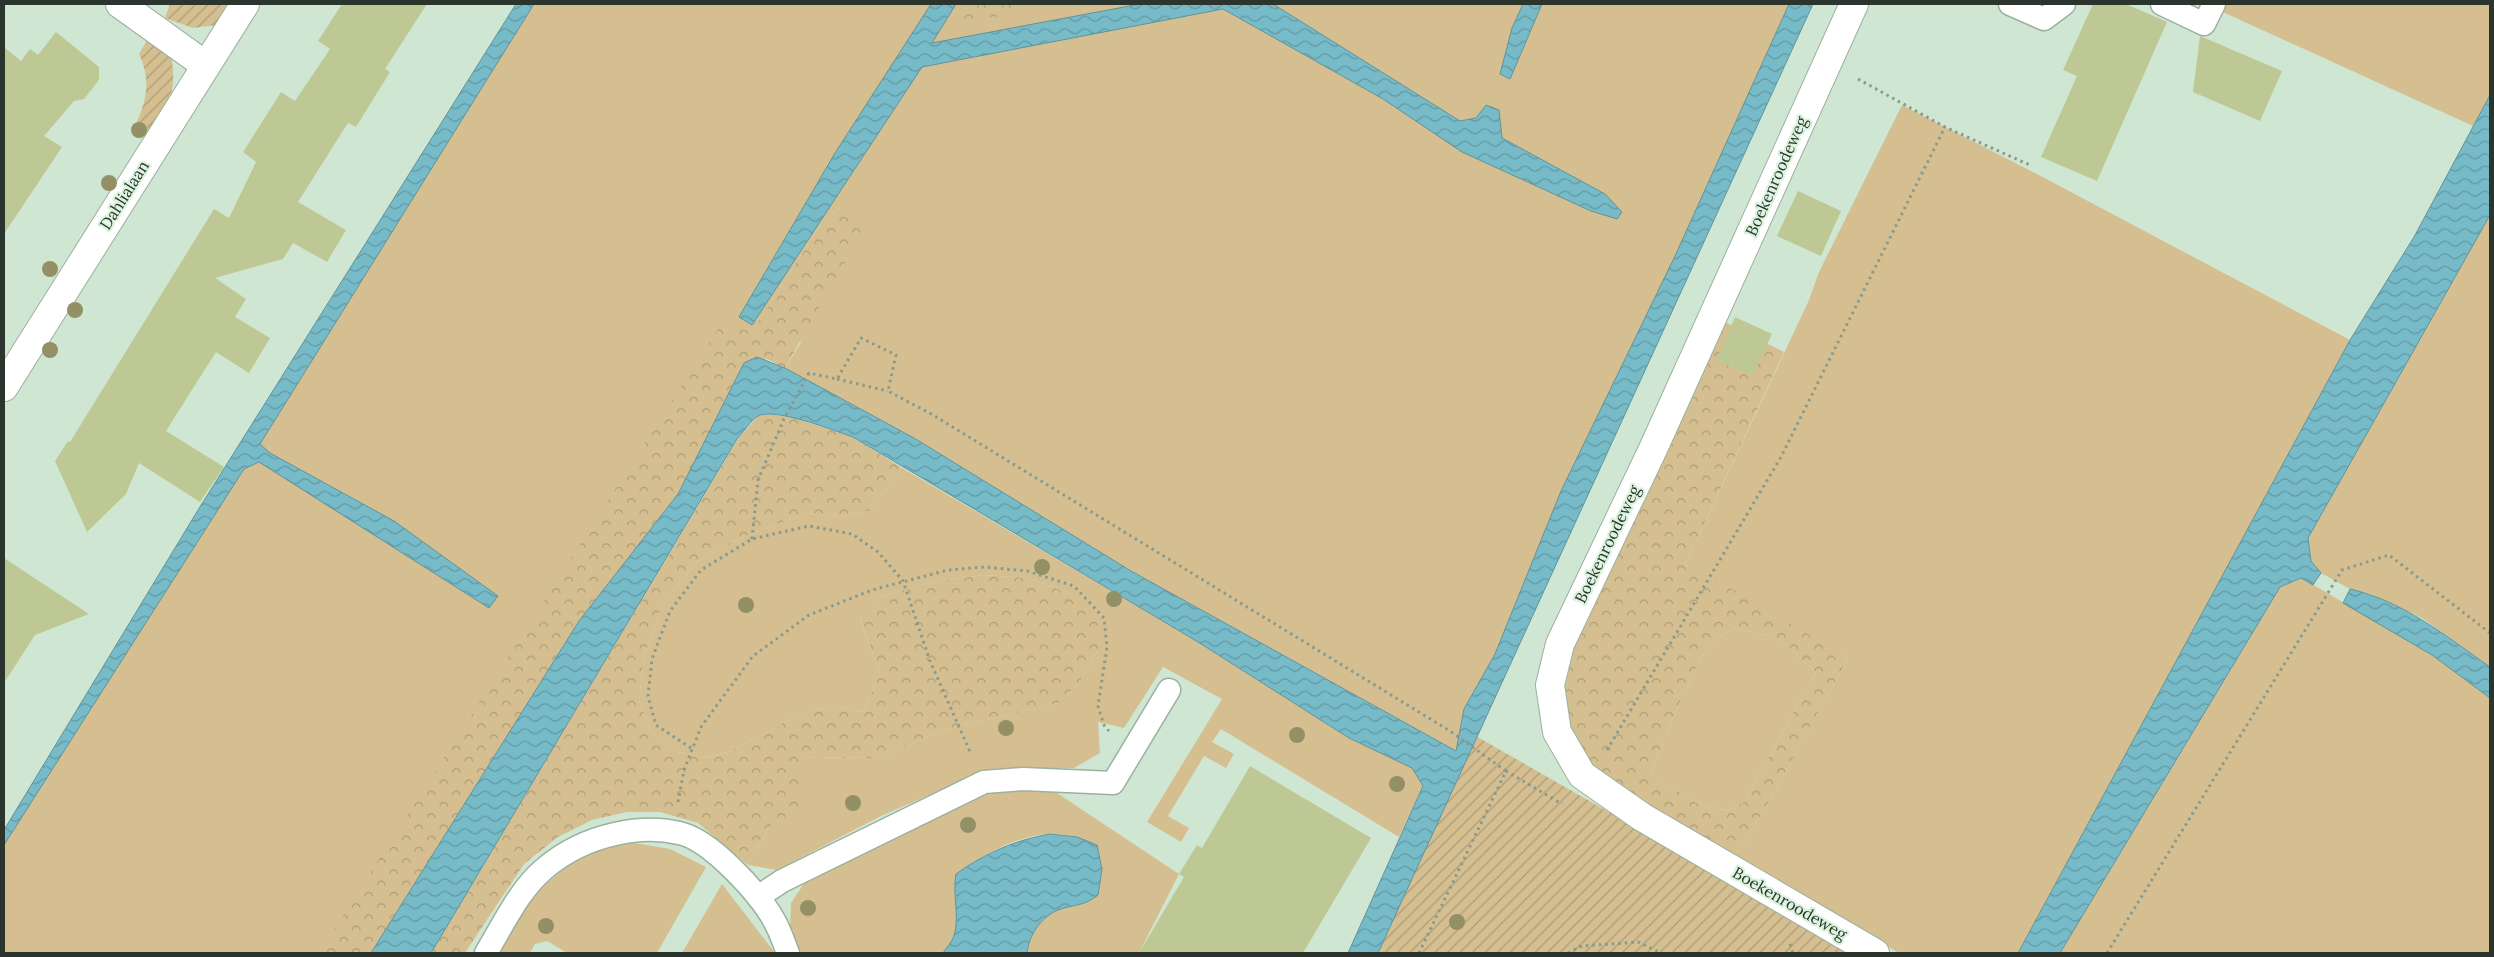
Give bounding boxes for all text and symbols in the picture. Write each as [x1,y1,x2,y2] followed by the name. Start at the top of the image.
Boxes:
[1741,112,1812,239] street label: Boekenroodeweg
[95,157,153,233] street label: Dahlialaan
[1570,481,1645,606] street label: Boekenroodeweg
[1729,862,1852,944] street label: Boekenroodeweg

